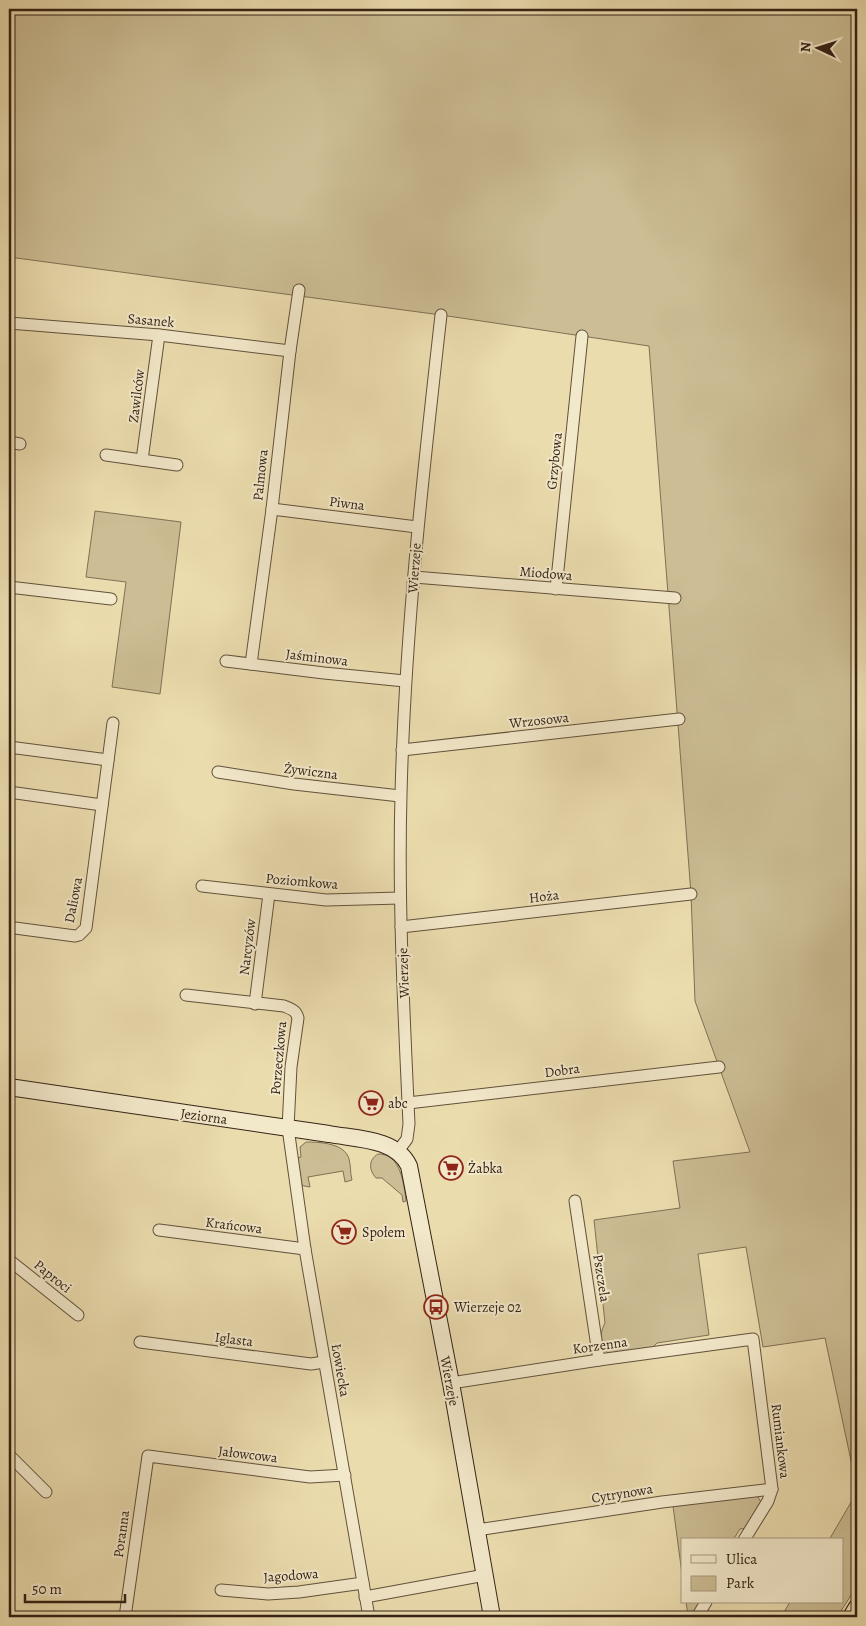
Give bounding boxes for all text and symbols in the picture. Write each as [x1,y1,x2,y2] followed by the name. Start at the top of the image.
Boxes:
[794,22,844,72] north arrow
[796,41,815,53] text: N
[127,309,175,332] street label: Sasanek
[124,368,149,424] street label: Zawilców
[542,431,567,490] street label: Grzybowa
[248,448,273,502] street label: Palmowa
[328,492,366,515] street label: Piwna
[403,542,426,595] street label: Wierzeje
[519,562,574,585] street label: Miodowa
[285,644,350,671] street label: Jaśminowa
[507,708,570,733] street label: Wrzosowa
[283,759,340,784] street label: Żywiczna
[265,869,339,894] street label: Poziomkowa
[60,875,87,925] street label: Daliowa
[528,885,561,908] street label: Hoża
[235,918,260,976] street label: Narcyzów
[393,947,414,1000] street label: Wierzeje
[266,1020,291,1096] street label: Porzeczkowa
[543,1059,581,1082] street label: Dobra
[358,1090,384,1116] supermarket icon: abc
[388,1094,408,1113] place label: abc
[179,1104,229,1129] street label: Jeziorna
[438,1155,464,1181] supermarket icon: Żabka
[468,1159,503,1178] place label: Żabka
[204,1213,264,1238] street label: Krańcowa
[331,1219,357,1245] supermarket icon: Społem
[362,1223,406,1242] place label: Społem
[588,1253,615,1304] street label: Pszczela
[30,1255,76,1297] street label: Paproci
[423,1294,449,1320] bus stop icon: Wierzeje 02
[453,1298,522,1317] place label: Wierzeje 02
[214,1328,255,1351] street label: Iglasta
[571,1332,629,1359] street label: Korzenna
[326,1342,355,1399] street label: Łowiecka
[435,1353,464,1408] street label: Wierzeje
[766,1403,795,1480] street label: Rumiankowa
[217,1441,279,1468] street label: Jałowcowa
[590,1479,655,1508] street label: Cytrynowa
[109,1509,134,1559] street label: Poranna
[681,1538,844,1604] legend
[726,1549,757,1569] text: Ulica
[263,1564,320,1587] street label: Jagodowa
[25,1571,125,1603] scale bar
[726,1573,755,1593] text: Park
[32,1579,62,1599] text: 50 m

